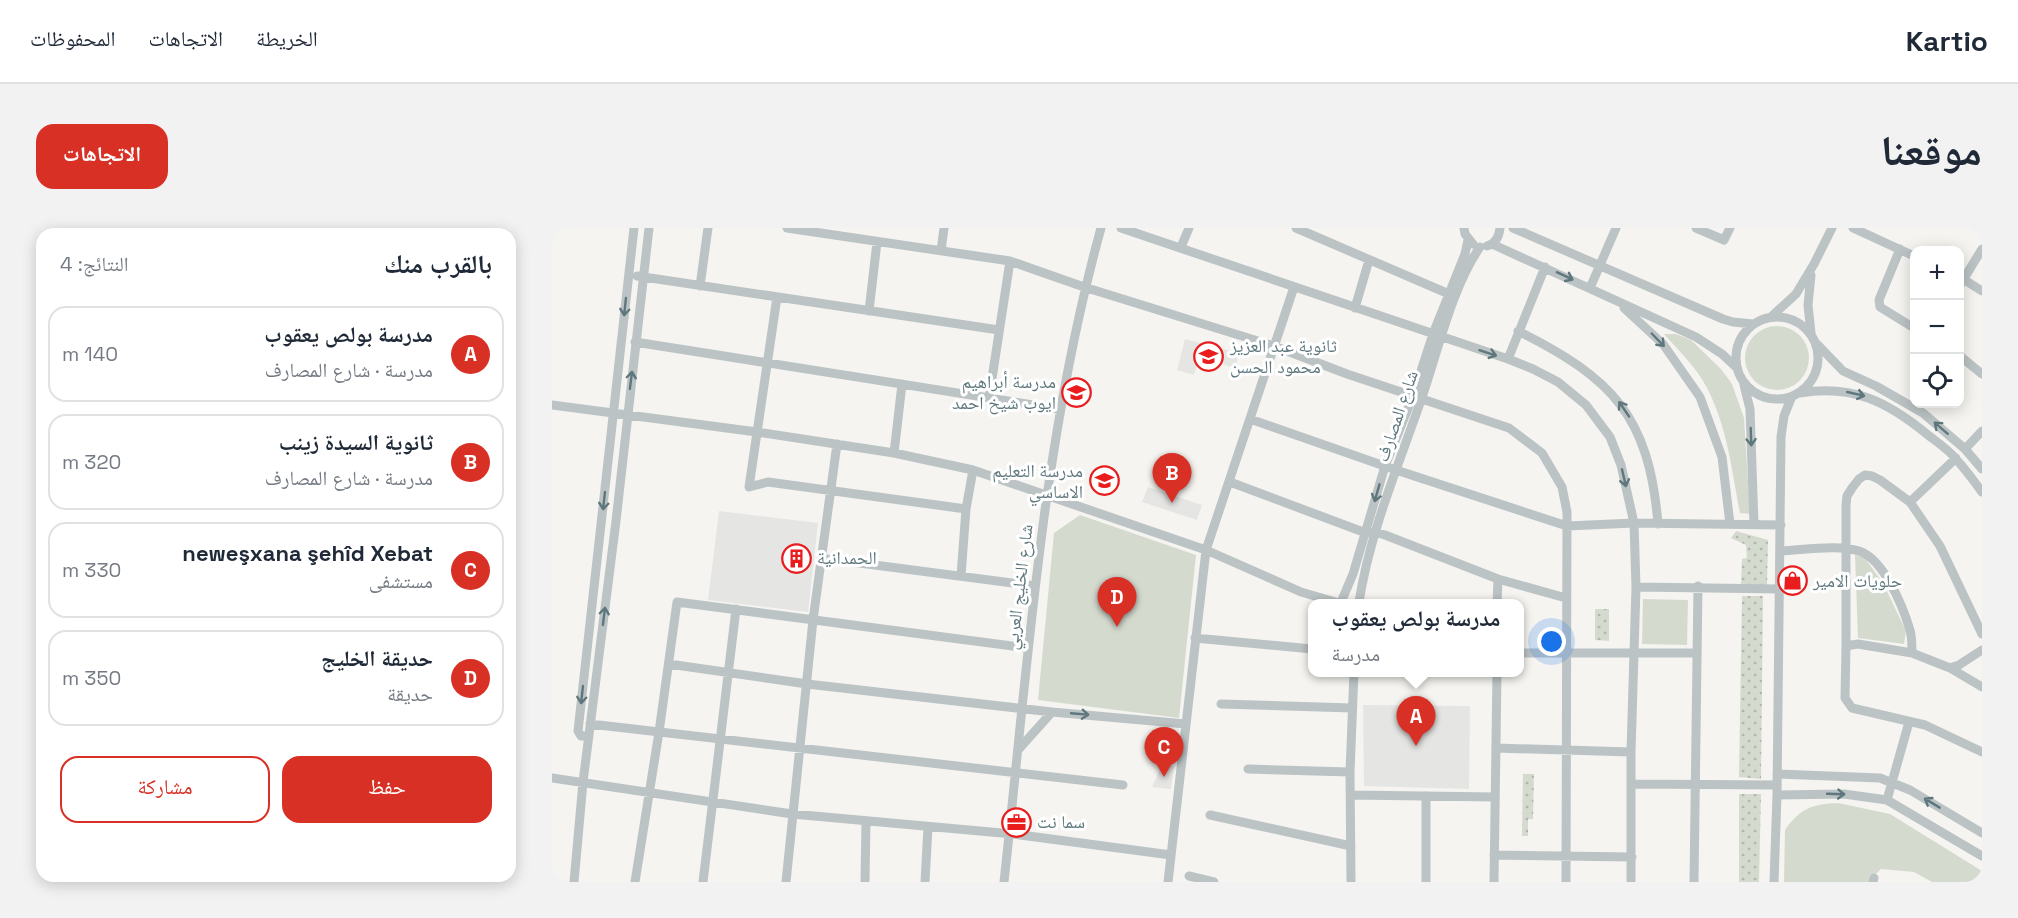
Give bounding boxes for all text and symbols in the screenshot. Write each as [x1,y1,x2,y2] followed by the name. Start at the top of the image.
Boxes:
[1906,23,1988,59] text: Kartio
[30,25,115,52] text: المحفوظات
[148,25,223,52] text: الاتجاهات
[256,25,318,52] text: الخريطة
[36,124,168,189] button: الاتجاهات
[1881,124,1982,177] text: موقعنا
[1910,246,1964,408] map controls
[1910,246,1964,300] button: +
[384,247,492,281] text: بالقرب منك
[60,251,129,277] text: النتائج: 4
[1556,271,1574,283] one-way arrow
[619,297,630,316] one-way arrow
[1910,300,1964,354] button: −
[264,320,433,348] text: مدرسة بولص يعقوب
[1651,332,1666,347] one-way arrow
[1229,334,1337,378] place label: ثانوية عبد العزيز محمود الحسن
[1193,340,1225,372] school or university icon: ثانوية عبد العزيز محمود الحسن
[62,341,118,367] text: 140 m
[464,341,477,367] text: A
[1478,348,1497,359] one-way arrow
[1910,354,1964,408] button: locate
[265,357,433,383] text: مدرسة · شارع المصارف
[1370,367,1423,465] street label: شارع المصارف
[952,370,1056,415] place label: مدرسة أبراهيم ايوب شيخ احمد
[626,371,637,391] one-way arrow
[1061,376,1093,408] school or university icon: مدرسة أبراهيم ايوب شيخ احمد
[1846,389,1865,401] one-way arrow
[1617,401,1629,418] one-way arrow
[1934,421,1949,435] one-way arrow
[1745,426,1757,446] one-way arrow
[279,428,433,456] text: ثانوية السيدة زينب
[62,449,121,475] text: 320 m
[464,449,477,475] text: B
[1152,454,1192,503] pin: B
[992,459,1083,507] place label: مدرسة التعليم الاساسي
[265,465,433,491] text: مدرسة · شارع المصارف
[1088,465,1120,497] school or university icon: مدرسة التعليم الاساسي
[1619,467,1630,487] one-way arrow
[1371,483,1383,502] one-way arrow
[598,490,609,510] one-way arrow
[999,523,1041,652] street label: شارع الخليج العربي
[182,539,433,567] text: neweşxana şehîd Xebat
[780,542,812,574] building icon: الحمدانية
[817,546,877,569] place label: الحمدانية
[62,557,121,583] text: 330 m
[464,557,477,583] text: C
[1776,565,1808,597] shop icon: حلويات الامير
[369,568,433,594] text: مستشفى
[1812,569,1902,592] place label: حلويات الامير
[1098,578,1136,627] pin: D
[1308,599,1524,677] popup
[1332,604,1500,632] text: مدرسة بولص يعقوب
[598,606,609,626] one-way arrow
[1537,627,1566,656] your location
[1332,641,1380,667] text: مدرسة
[321,644,433,672] text: حديقة الخليج
[62,665,121,691] text: 350 m
[464,665,477,691] text: D
[387,681,433,707] text: حديقة
[577,684,588,704] one-way arrow
[1396,696,1436,746] pin: A
[1069,709,1089,720] one-way arrow
[1144,728,1184,777] pin: C
[60,756,270,823] button: مشاركة
[282,756,492,823] button: حفظ
[1825,788,1845,799] one-way arrow
[1924,797,1941,809] one-way arrow
[1000,806,1032,838] office icon: سما نت
[1037,810,1085,833] place label: سما نت

